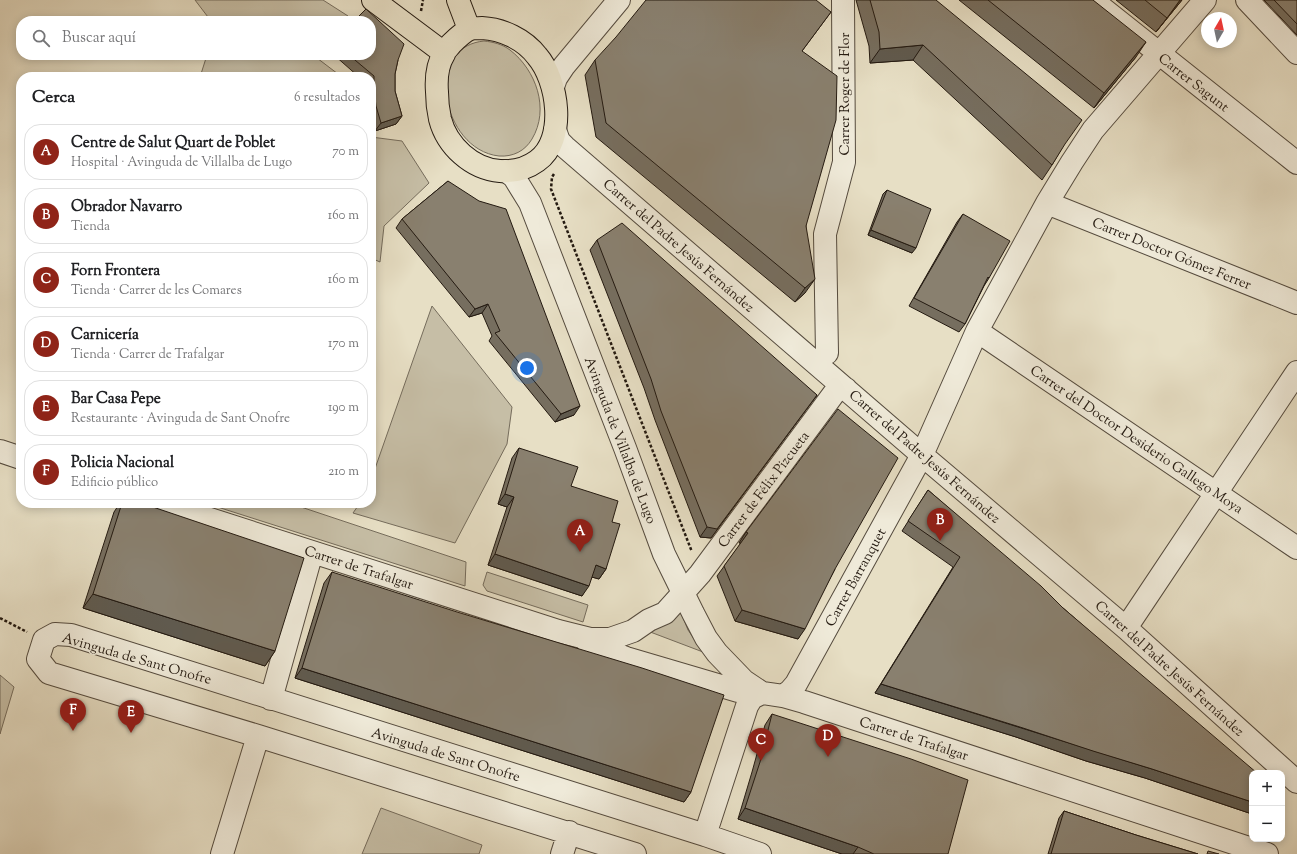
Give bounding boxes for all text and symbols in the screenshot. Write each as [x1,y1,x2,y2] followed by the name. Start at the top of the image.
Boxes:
[1201,12,1237,48] north arrow
[16,16,376,60] search box
[30,27,52,49] icon: search
[62,28,136,49] text: Buscar aquí
[836,32,856,156] street label: Carrer Roger de Flor
[1153,50,1233,118] street label: Carrer Sagunt
[32,86,75,110] text: Cerca
[294,89,360,107] text: 6 resultados
[71,133,275,154] text: Centre de Salut Quart de Poblet
[41,143,51,161] text: A
[332,143,359,161] text: 70 m
[71,154,292,172] text: Hospital · Avinguda de Villalba de Lugo
[598,175,758,318] street label: Carrer del Padre Jesús Fernández
[71,197,182,218] text: Obrador Navarro
[42,207,50,225] text: B
[328,207,359,225] text: 160 m
[1089,214,1254,296] street label: Carrer Doctor Gómez Ferrer
[71,218,110,236] text: Tienda
[71,261,160,282] text: Forn Frontera
[41,271,51,289] text: C
[328,271,359,289] text: 160 m
[71,282,242,300] text: Tienda · Carrer de les Comares
[71,325,139,346] text: Carnicería
[41,335,51,353] text: D
[328,335,359,353] text: 170 m
[71,346,224,364] text: Tienda · Carrer de Trafalgar
[578,354,660,528] street label: Avinguda de Villalba de Lugo
[517,358,537,378] your location
[1025,362,1247,520] street label: Carrer del Doctor Desiderio Gallego Moya
[844,386,1004,529] street label: Carrer del Padre Jesús Fernández
[71,389,161,410] text: Bar Casa Pepe
[42,399,50,417] text: E
[328,399,359,417] text: 190 m
[71,410,290,428] text: Restaurante · Avinguda de Sant Onofre
[714,427,815,553] street label: Carrer de Félix Pizcueta
[71,453,174,474] text: Policia Nacional
[42,463,50,481] text: F
[328,463,359,481] text: 210 m
[71,474,158,492] text: Edificio público
[927,508,953,541] pin: B
[567,519,593,552] pin: A
[821,525,892,631] street label: Carrer Barranquet
[301,542,416,596] street label: Carrer de Trafalgar
[1090,597,1248,742] street label: Carrer del Padre Jesús Fernández
[59,629,214,691] street label: Avinguda de Sant Onofre
[60,698,86,731] pin: F
[118,700,144,733] pin: E
[856,713,971,767] street label: Carrer de Trafalgar
[369,724,522,788] street label: Avinguda de Sant Onofre
[815,724,841,757] pin: D
[748,728,774,761] pin: C
[1249,770,1285,842] map controls
[1249,770,1285,806] button: +
[1249,806,1285,842] button: −

